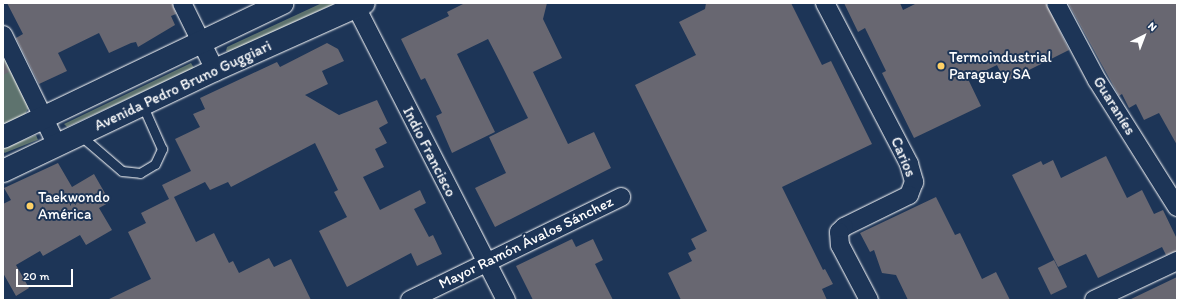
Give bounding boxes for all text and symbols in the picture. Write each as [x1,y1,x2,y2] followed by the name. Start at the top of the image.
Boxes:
[1124,16,1164,56] north arrow
[1145,19,1159,34] text: N
[92,37,274,135] street label: Avenida Pedro Bruno Guggiari
[949,48,1052,83] place label: Termoindustrial Paraguay SA
[936,61,946,71] marker: Termoindustrial Paraguay SA
[1089,73,1139,139] street label: Guaraníes
[399,104,459,200] street label: Indio Francisco
[887,134,919,180] street label: Carios
[38,188,110,223] place label: Taekwondo América
[436,193,616,293] street label: Mayor Ramón Ávalos Sánchez
[25,201,35,211] marker: Taekwondo América
[18,261,75,287] scale bar
[23,269,50,283] text: 20 m

